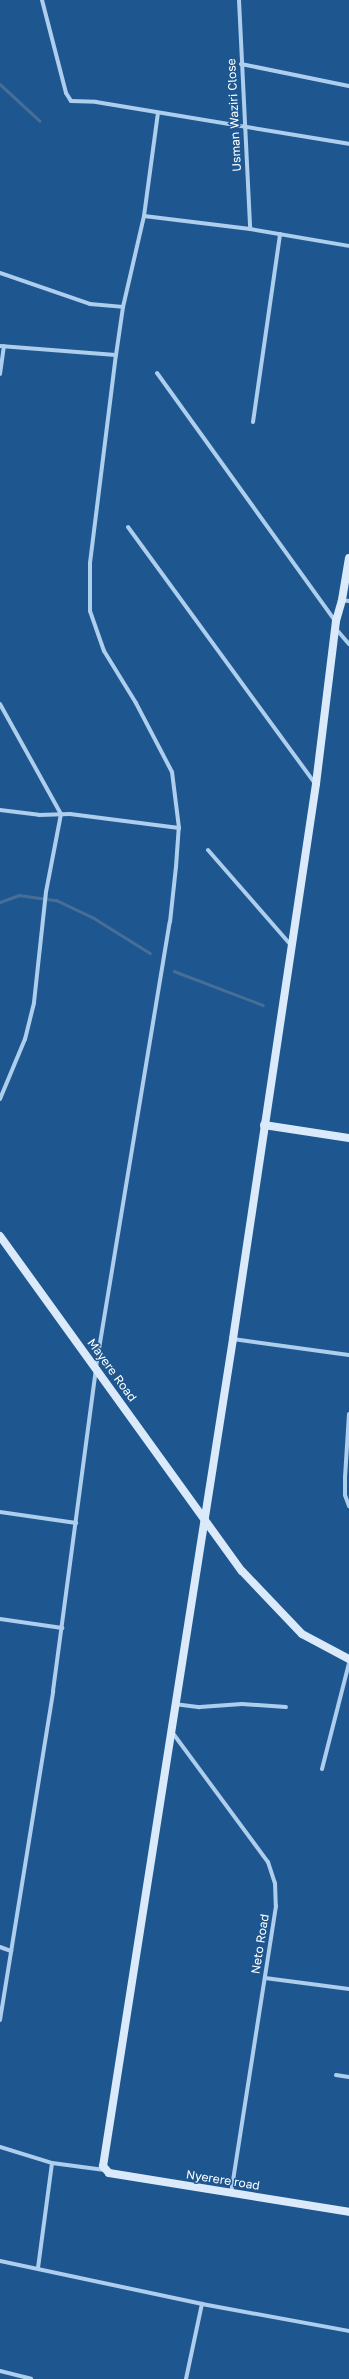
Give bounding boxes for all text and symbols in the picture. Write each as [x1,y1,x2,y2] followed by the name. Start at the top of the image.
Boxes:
[224,58,244,172] street label: Usman Waziri Close
[84,1336,140,1404] street label: Mayere Road
[248,1913,272,1975] street label: Neto Road
[185,2167,261,2193] street label: Nyerere road

